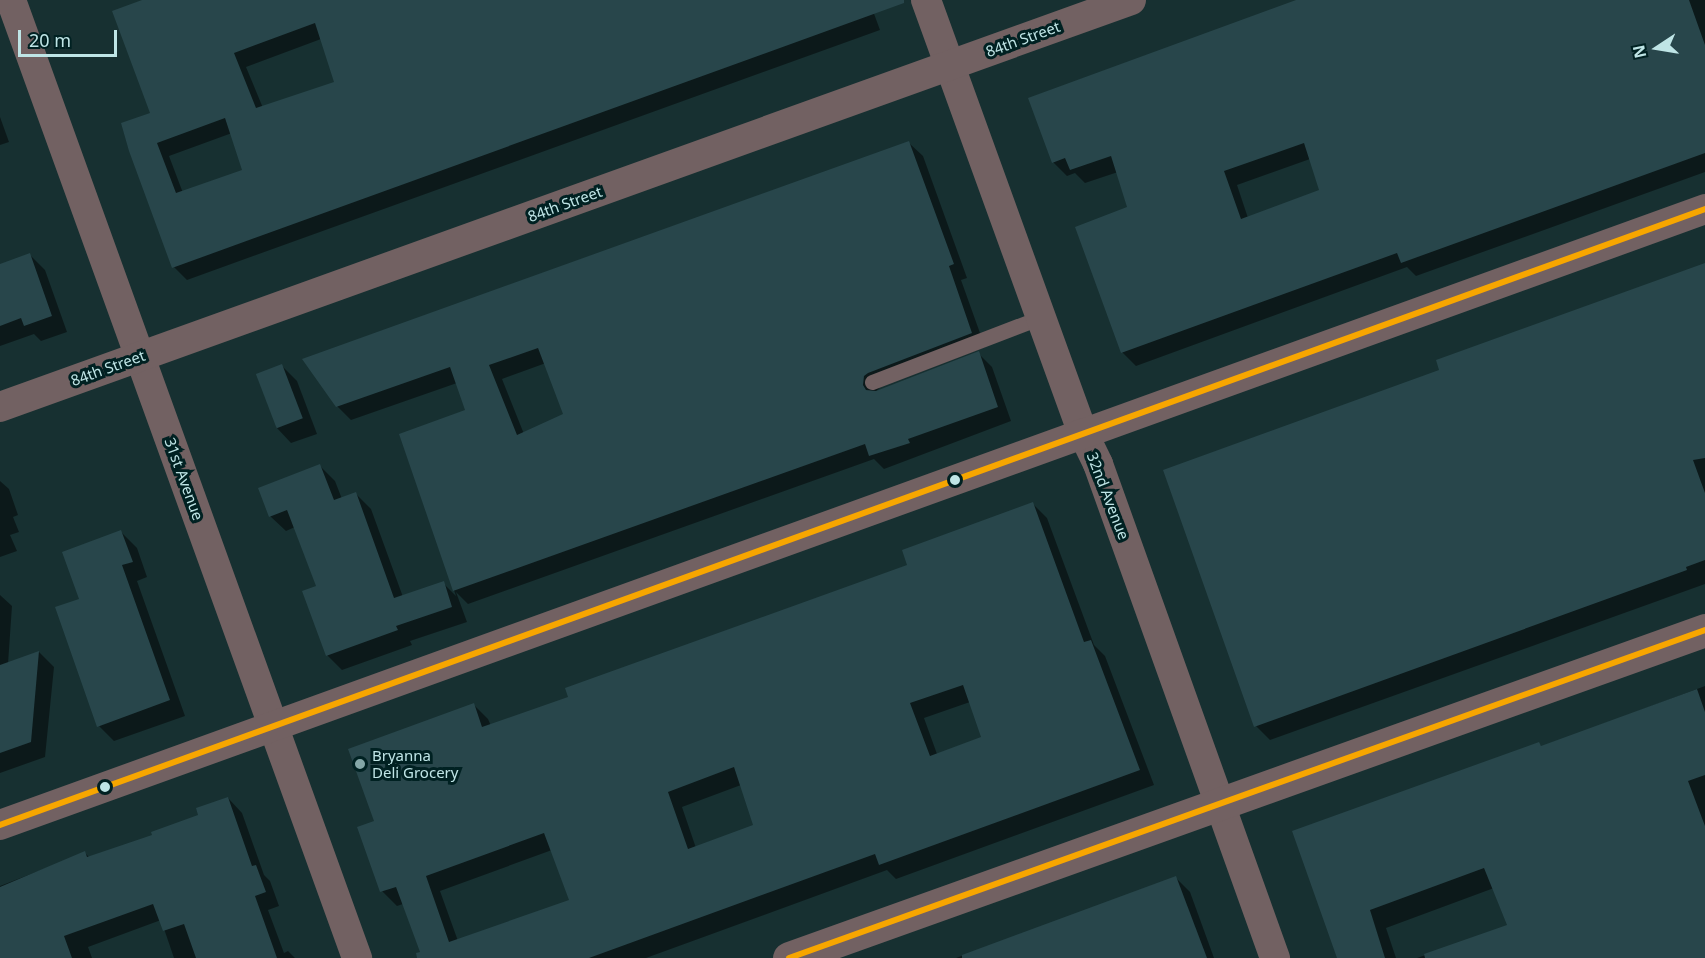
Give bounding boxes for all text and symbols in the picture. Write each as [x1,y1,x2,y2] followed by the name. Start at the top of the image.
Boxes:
[983,17,1063,61] street label: 84th Street
[21,18,120,56] scale bar
[1627,18,1687,78] north arrow
[29,28,71,52] text: 20 m
[1627,43,1652,60] text: N
[525,182,605,226] street label: 84th Street
[68,346,148,390] street label: 84th Street
[161,435,207,523] street label: 31st Avenue
[1083,450,1133,542] street label: 32nd Avenue
[949,474,961,486] unlabelled marker
[372,746,458,781] place label: Bryanna Deli Grocery
[353,757,367,771] marker: Bryanna Deli Grocery
[99,781,111,793] unlabelled marker

